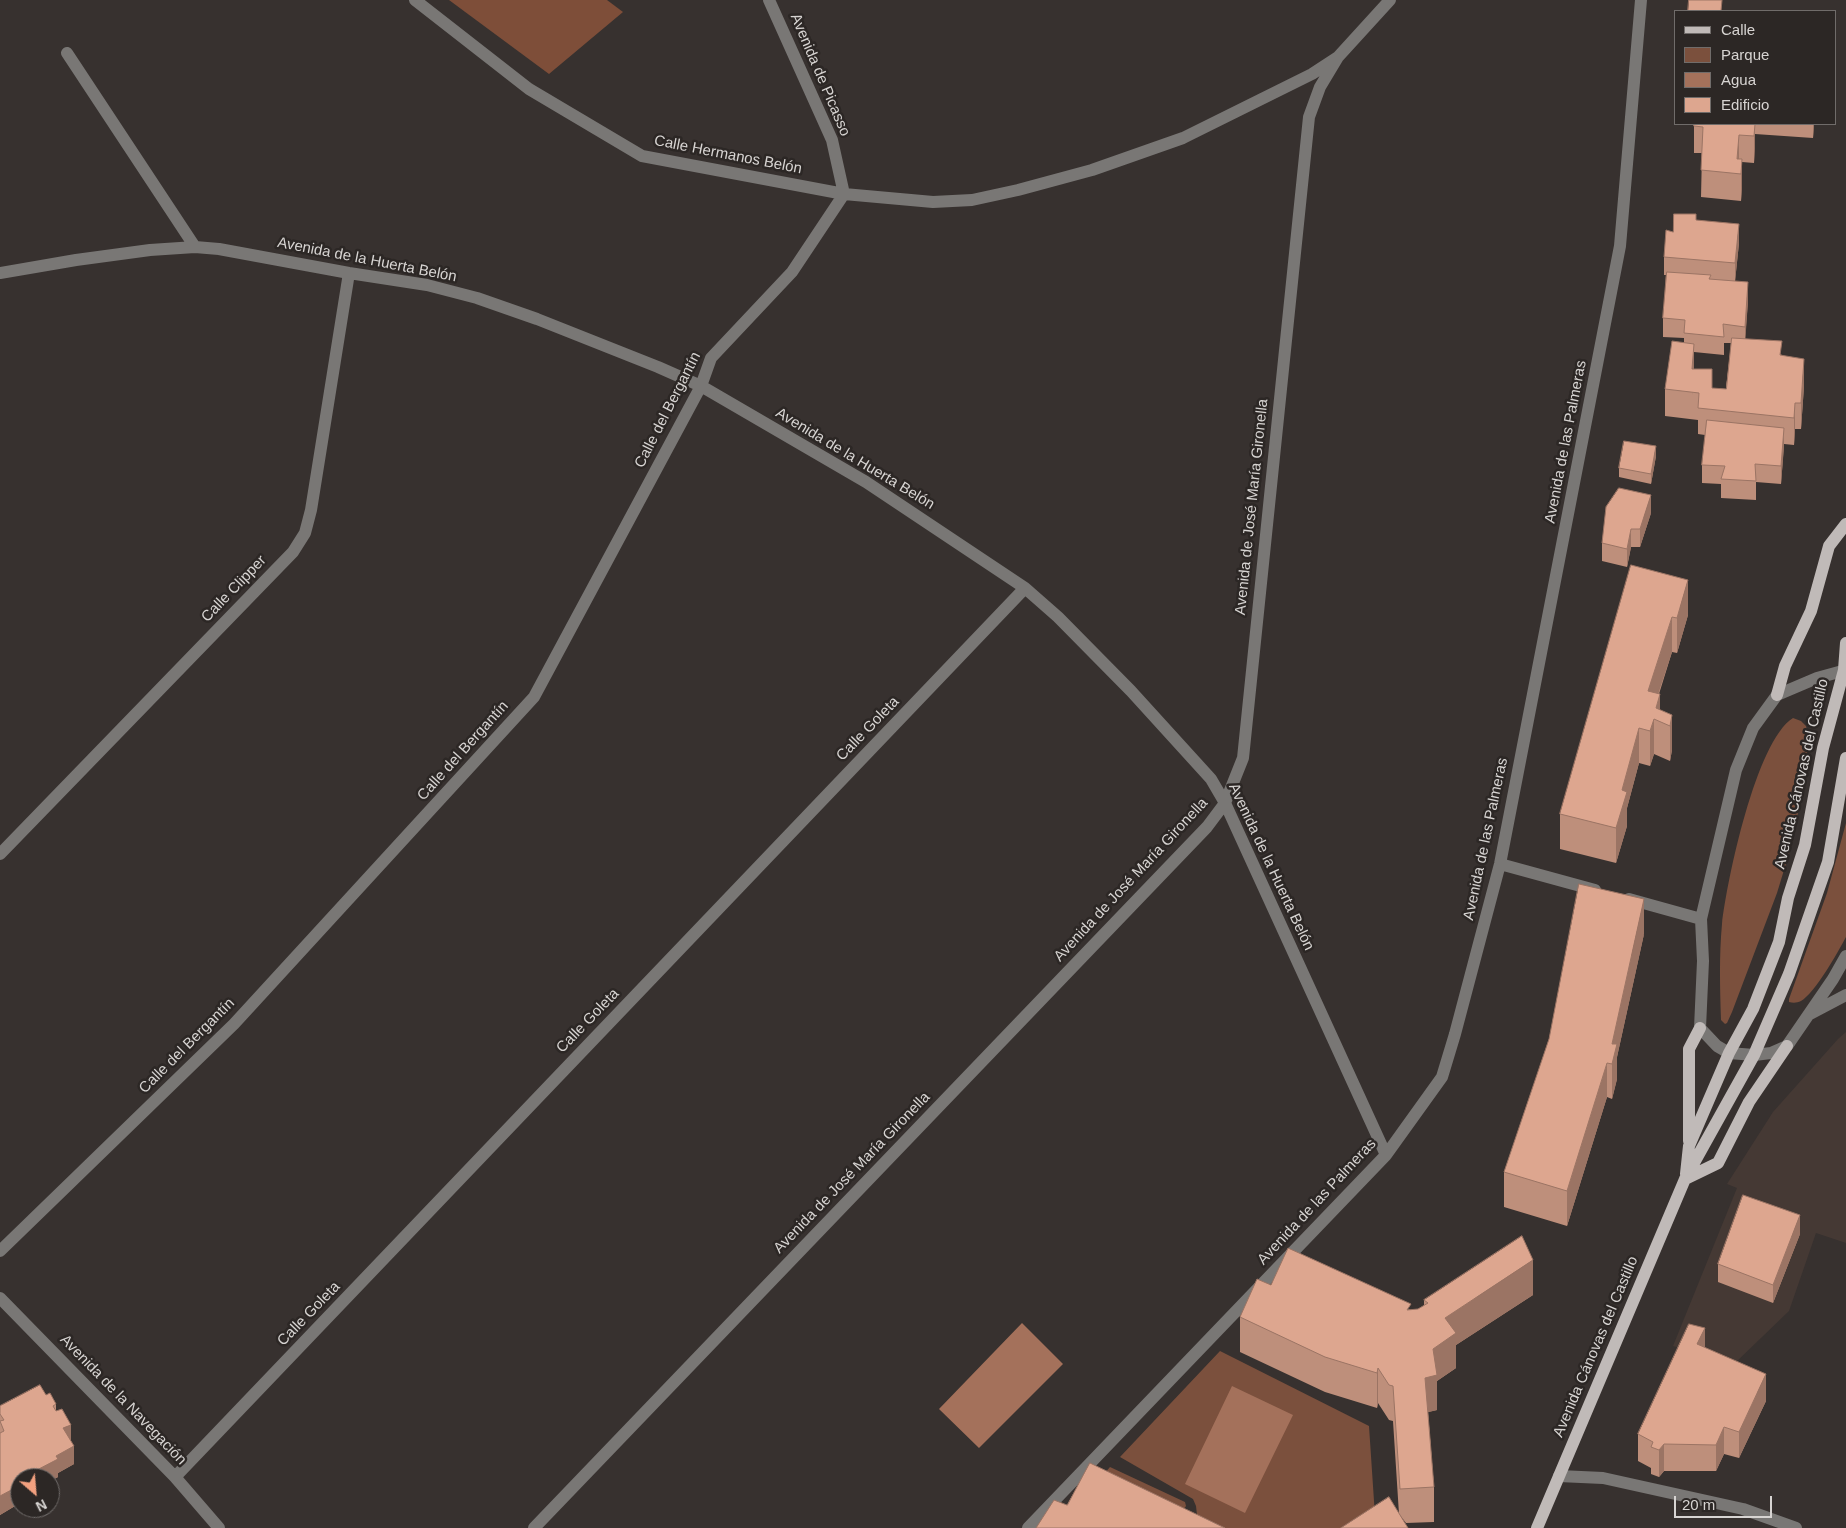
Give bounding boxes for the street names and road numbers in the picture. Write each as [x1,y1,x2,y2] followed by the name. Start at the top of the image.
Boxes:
[786,11,854,139] street label: Avenida de Picasso
[653,132,803,178] street label: Calle Hermanos Belón
[276,234,458,286] street label: Avenida de la Huerta Belón
[631,349,705,471] street label: Calle del Bergantín
[1541,359,1591,525] street label: Avenida de las Palmeras
[1232,398,1272,616] street label: Avenida de José María Gironella
[772,404,938,514] street label: Avenida de la Huerta Belón
[198,552,270,626] street label: Calle Clipper
[1771,677,1833,871] street label: Avenida Cánovas del Castillo
[833,693,903,765] street label: Calle Goleta
[414,698,512,804] street label: Calle del Bergantín
[1460,756,1512,922] street label: Avenida de las Palmeras
[1224,781,1318,953] street label: Avenida de la Huerta Belón
[1050,794,1212,966] street label: Avenida de José María Gironella
[553,985,623,1057] street label: Calle Goleta
[136,995,238,1097] street label: Calle del Bergantín
[770,1089,934,1257] street label: Avenida de José María Gironella
[1254,1135,1380,1269] street label: Avenida de las Palmeras
[1550,1254,1642,1440] street label: Avenida Cánovas del Castillo
[274,1278,344,1350] street label: Calle Goleta
[56,1331,190,1469] street label: Avenida de la Navegación

